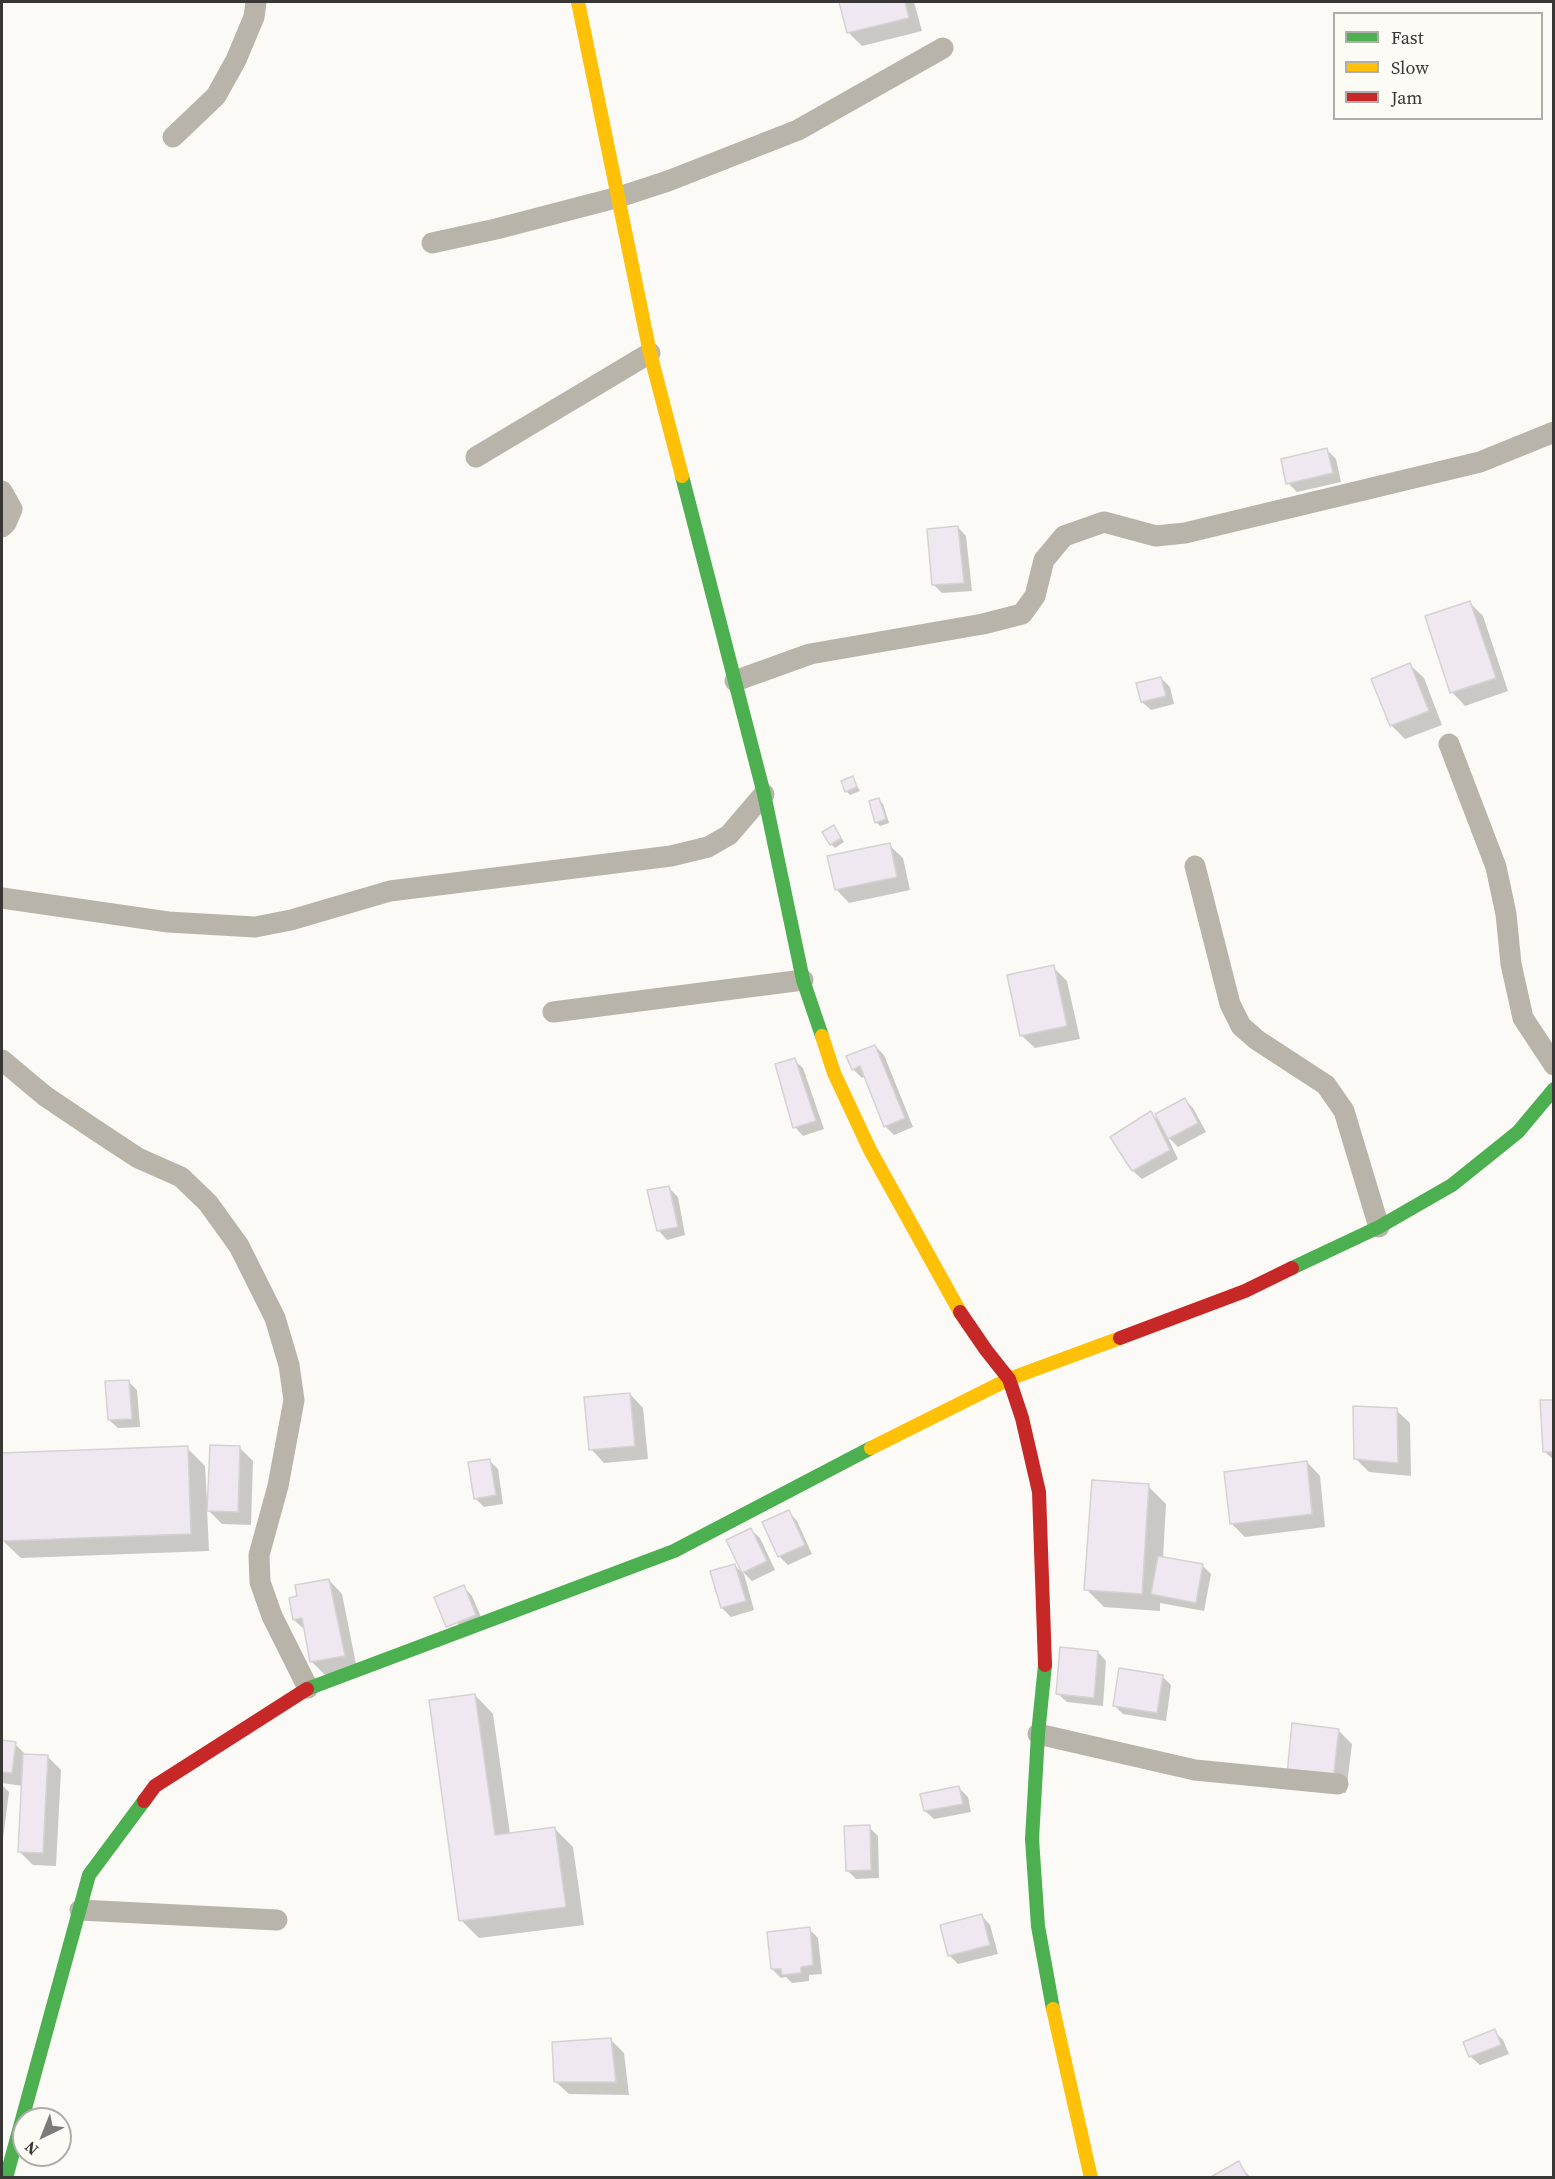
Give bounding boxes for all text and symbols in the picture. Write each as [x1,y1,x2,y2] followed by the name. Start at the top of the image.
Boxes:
[1333,12,1543,120] legend
[1391,25,1424,50] text: Fast
[1391,55,1429,80] text: Slow
[1391,85,1423,110] text: Jam
[12,2107,72,2167] north arrow
[19,2137,43,2161] text: N

